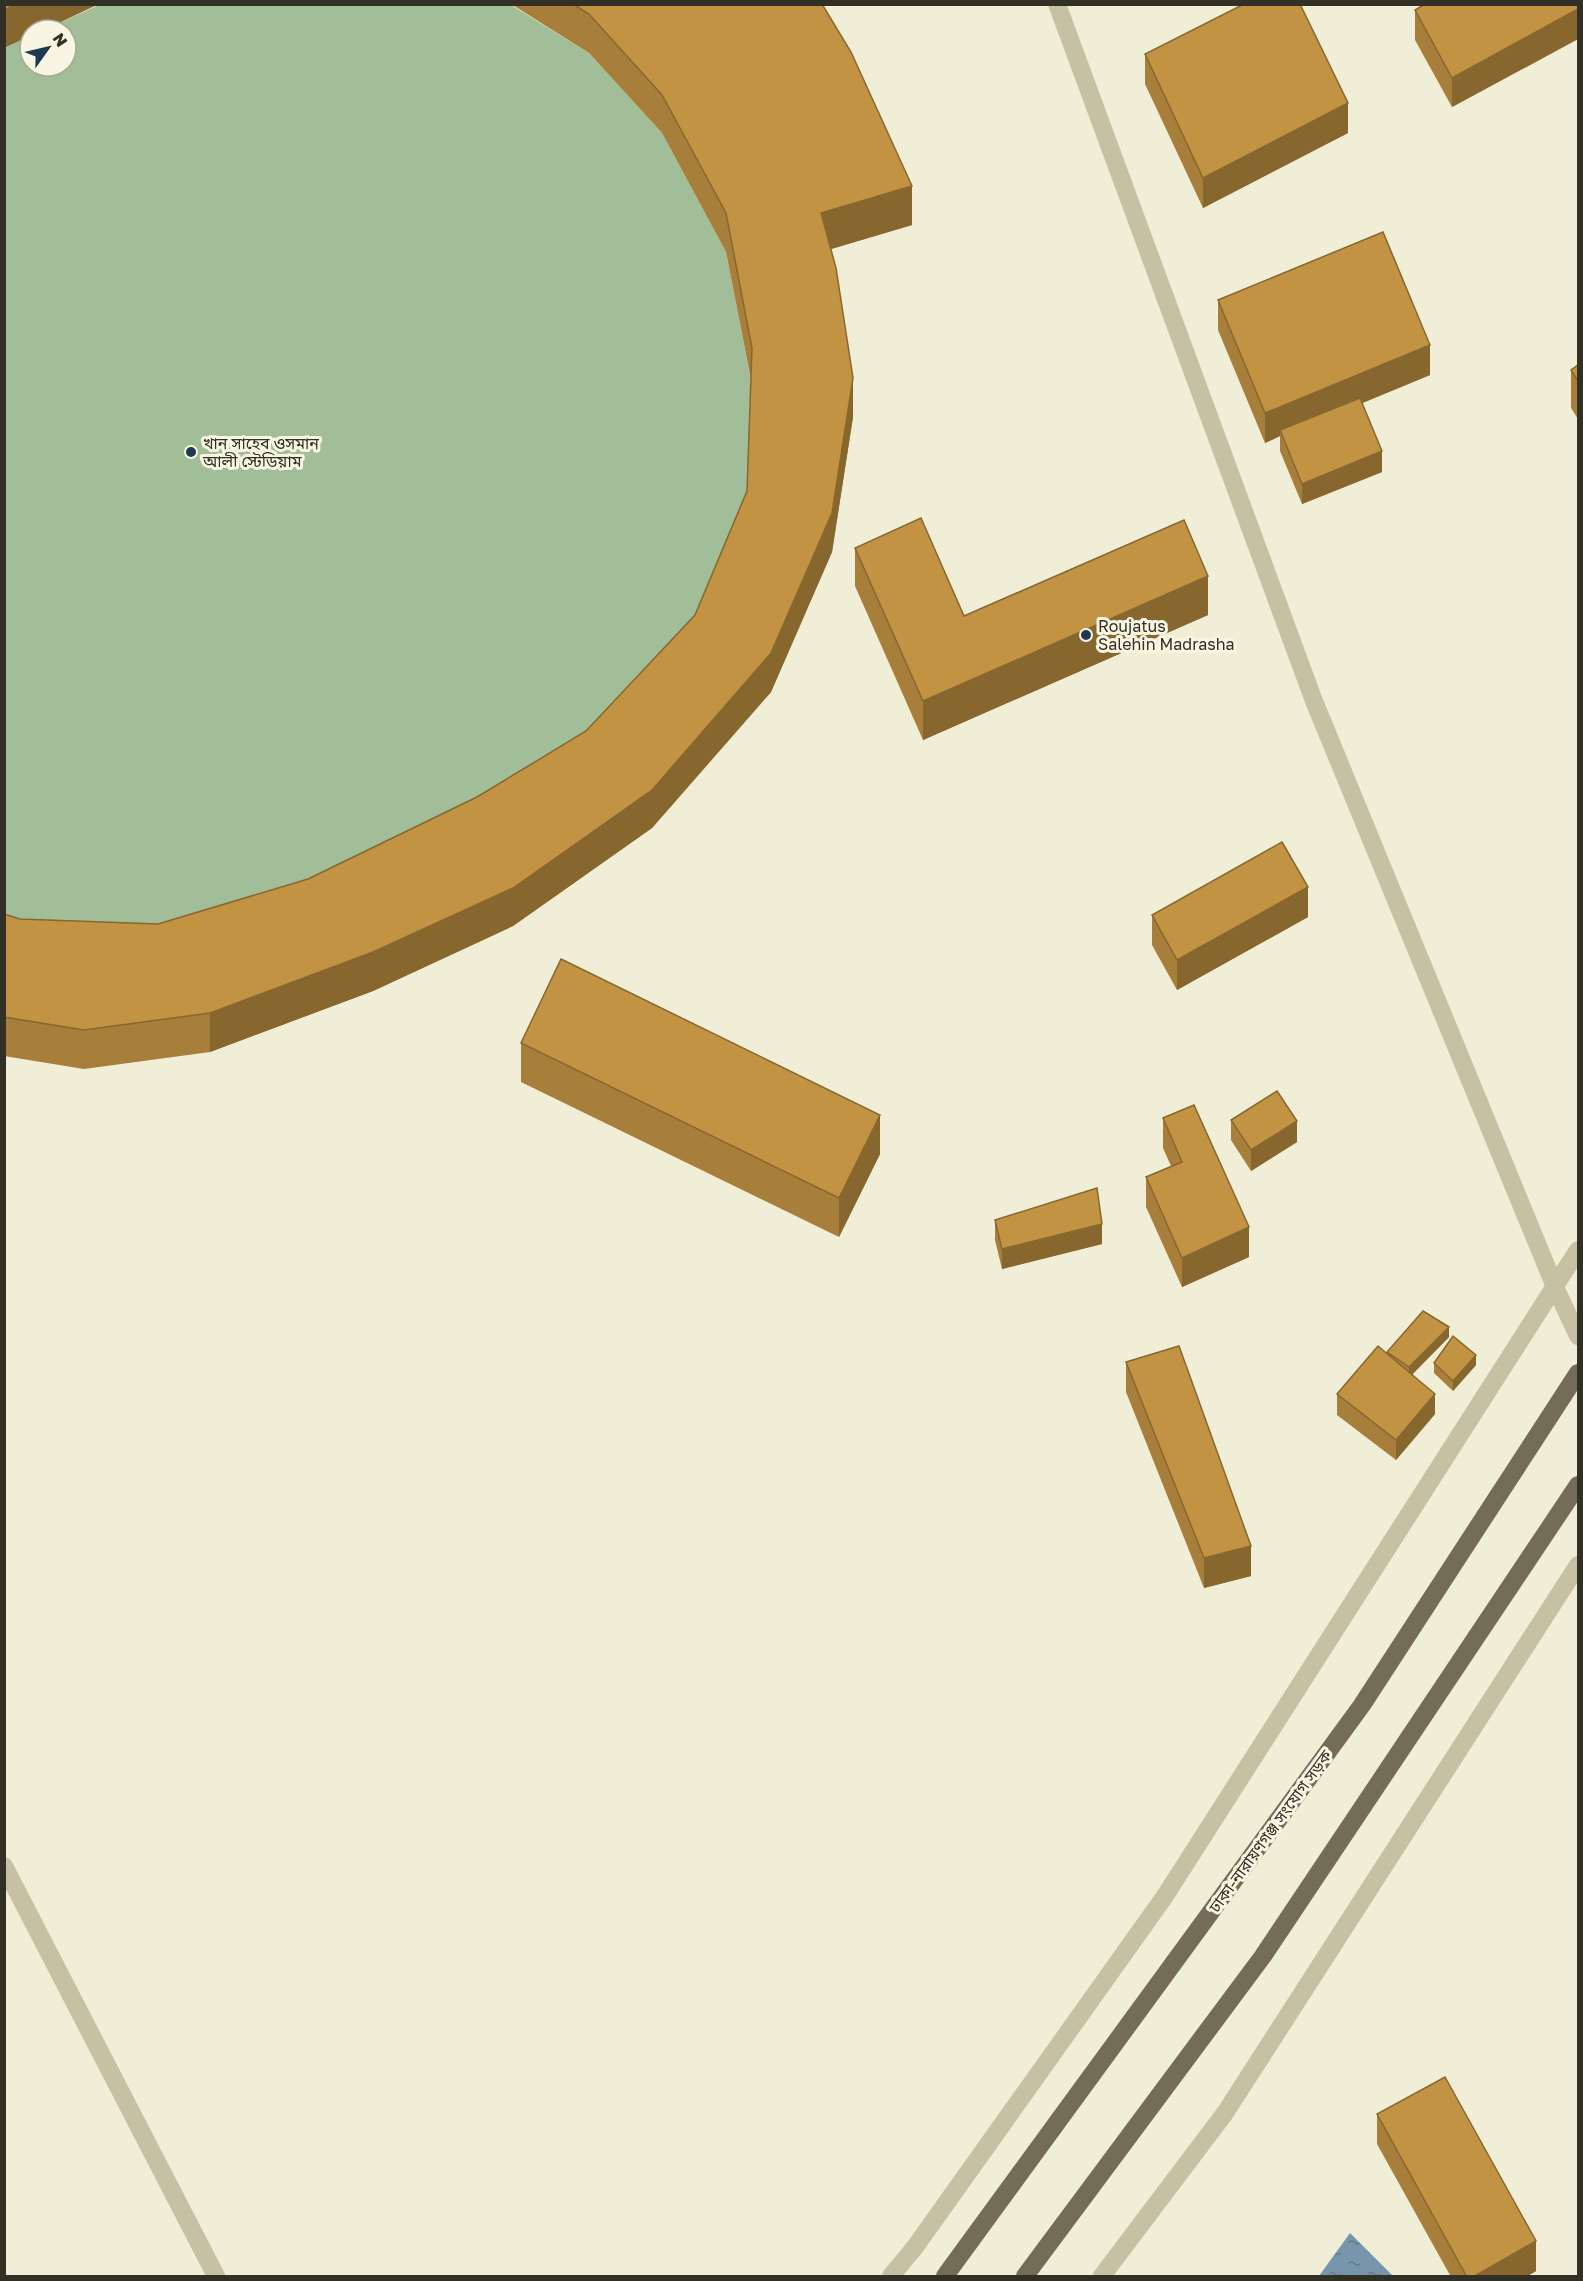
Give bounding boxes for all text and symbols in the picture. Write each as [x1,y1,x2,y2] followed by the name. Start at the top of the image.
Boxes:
[18,18,78,78] north arrow
[49,29,72,50] text: N
[202,433,319,471] place label: খান সাহেব ওসমান আলী স্টেডিয়াম
[184,445,198,459] marker: খান সাহেব ওসমান আলী স্টেডিয়াম
[1098,616,1235,654] place label: Roujatus Salehin Madrasha
[1079,628,1093,642] marker: Roujatus Salehin Madrasha
[1204,1745,1336,1917] street label: ঢাকা-নারায়ণগঞ্জ সংযোগ সড়ক

